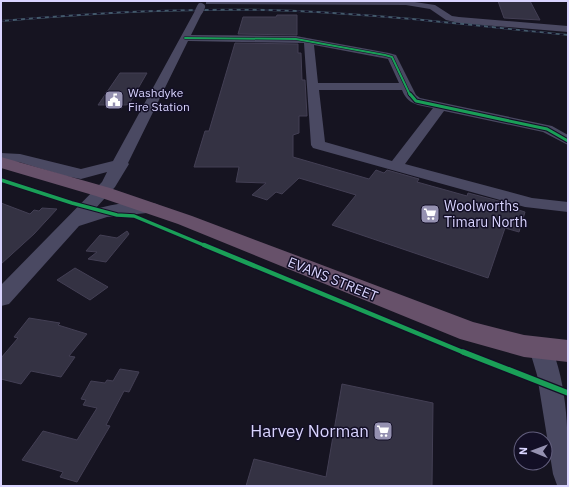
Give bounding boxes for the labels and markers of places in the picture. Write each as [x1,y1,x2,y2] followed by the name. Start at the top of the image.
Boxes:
[128,85,190,114] place label: Washdyke Fire Station
[103,89,125,111] public building icon: Washdyke Fire Station
[444,197,527,231] place label: Woolworths Timaru North
[419,203,441,225] supermarket icon: Woolworths Timaru North
[250,420,369,442] place label: Harvey Norman
[372,420,394,442] supermarket icon: Harvey Norman

